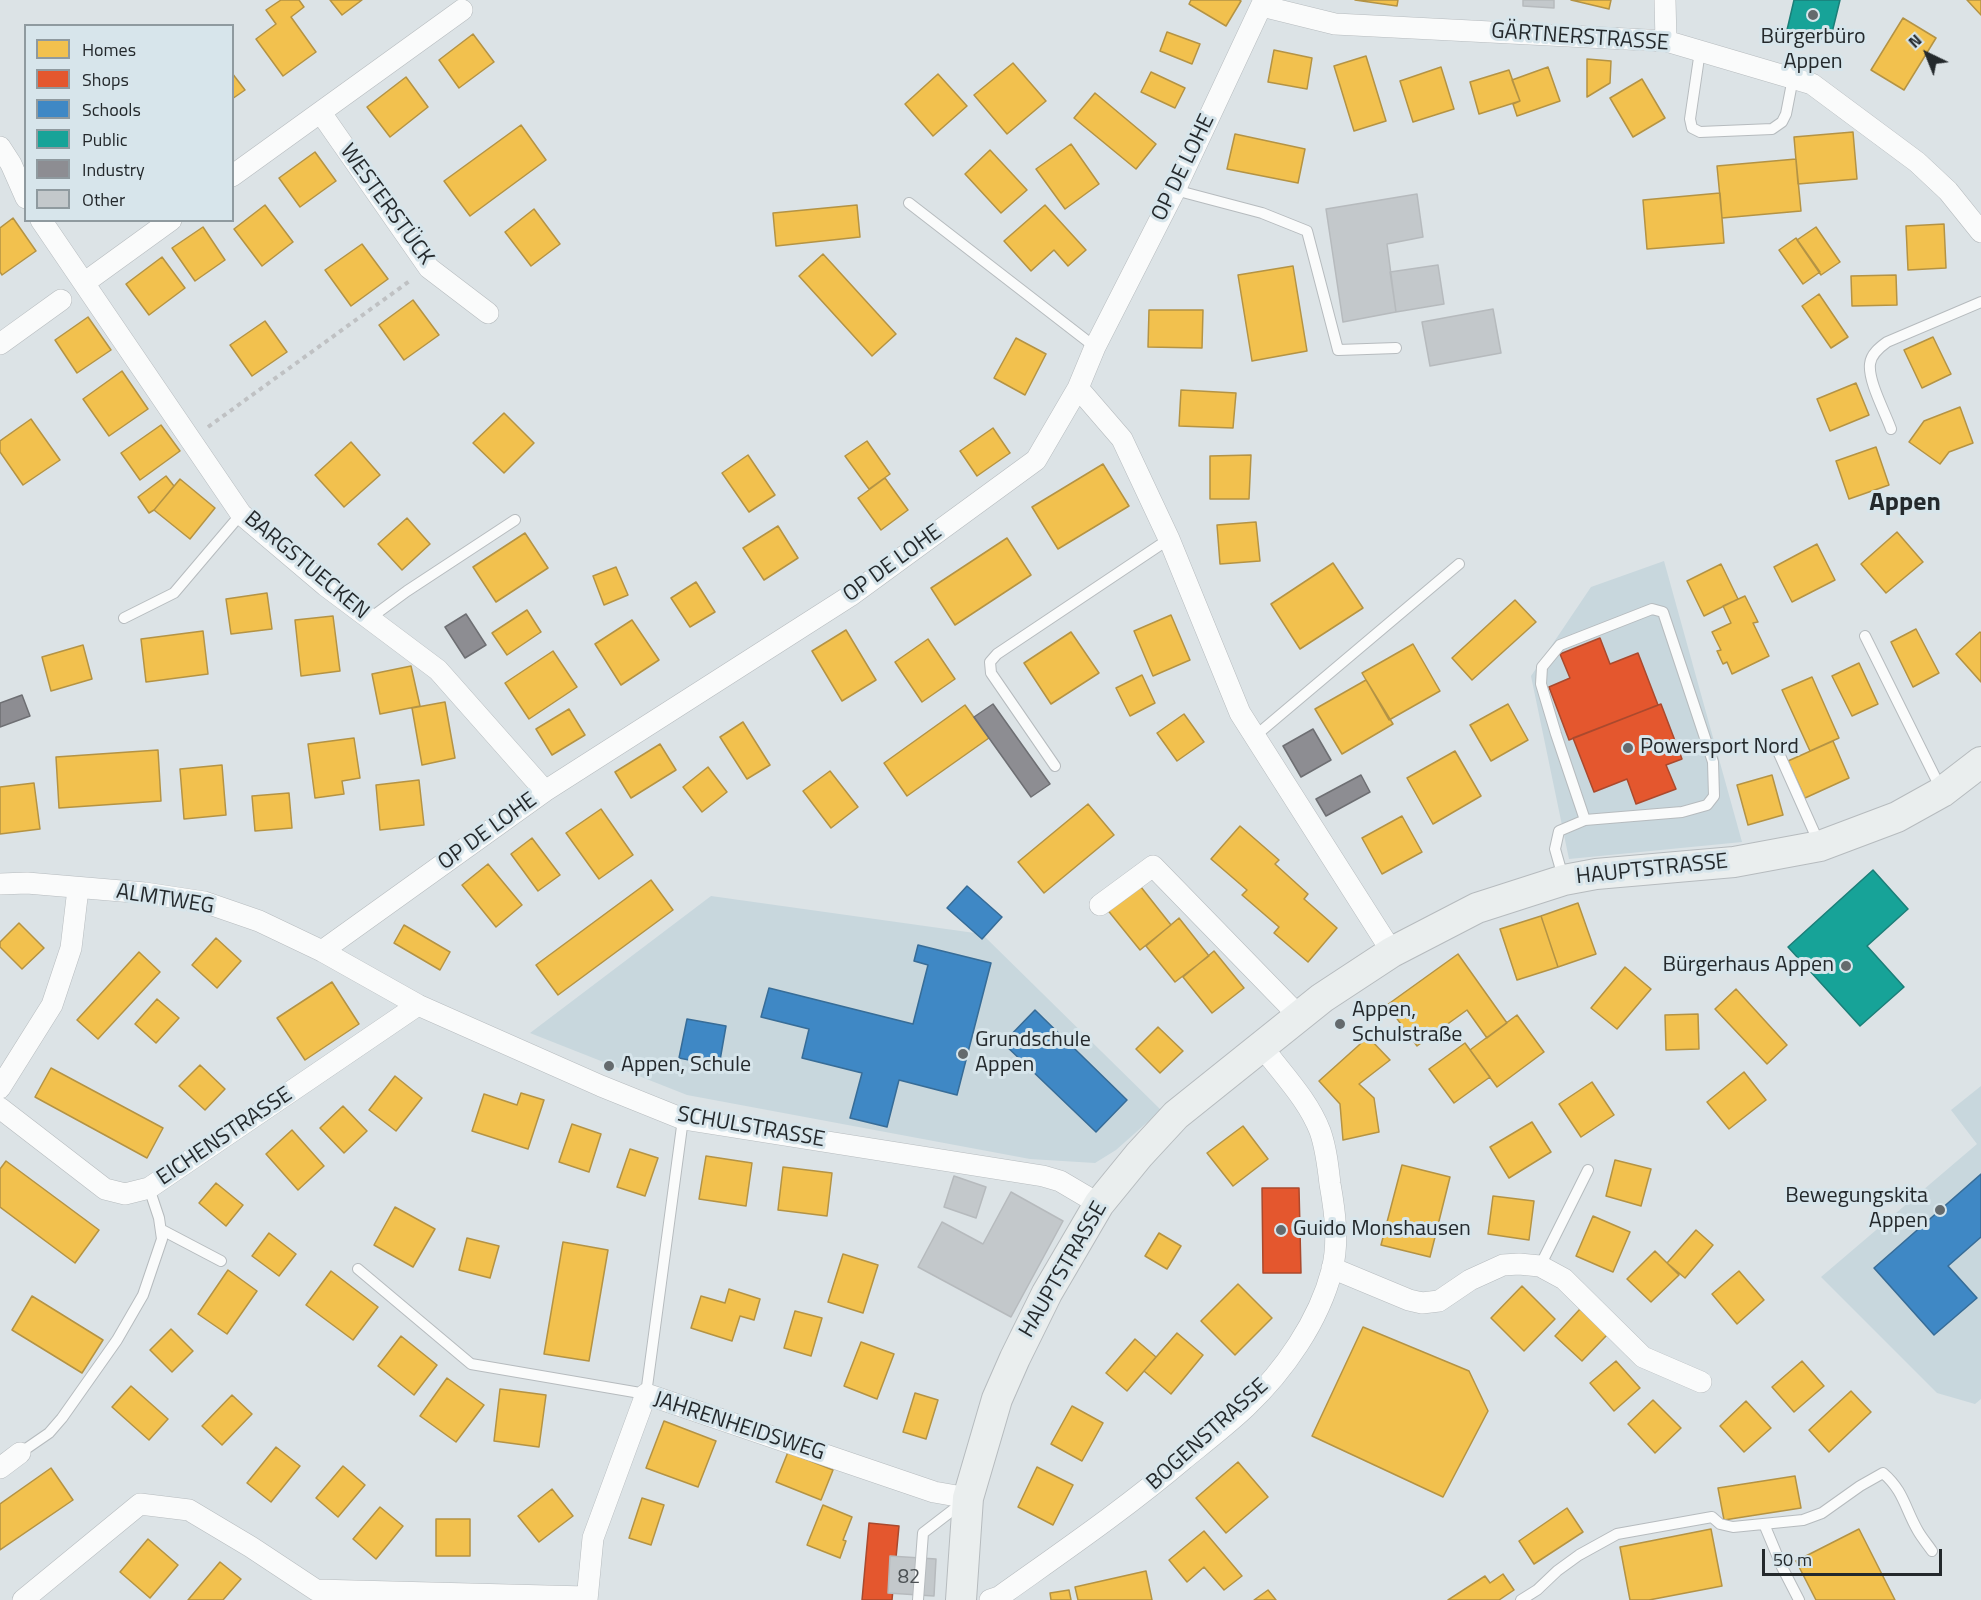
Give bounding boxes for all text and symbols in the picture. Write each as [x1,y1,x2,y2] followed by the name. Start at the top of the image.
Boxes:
[1806,8,1820,22] marker: Bürgerbüro Appen
[1490,19,1670,57] street label: GÄRTNERSTRASSE
[24,24,234,222] legend
[1897,24,1957,84] north arrow
[1761,25,1865,76] place label: Bürgerbüro Appen
[1902,28,1927,53] text: N
[82,36,136,63] text: Homes
[82,66,129,93] text: Shops
[82,96,141,123] text: Schools
[1147,110,1221,226] street label: OP DE LOHE
[82,126,128,153] text: Public
[333,139,439,271] street label: WESTERSTÜCK
[82,156,145,183] text: Industry
[82,186,125,213] text: Other
[1869,488,1941,520] district label: Appen
[238,506,374,626] street label: BARGSTUECKEN
[839,519,947,609] street label: OP DE LOHE
[1640,735,1799,761] place label: Powersport Nord
[1621,741,1635,755] marker: Powersport Nord
[434,787,542,877] street label: OP DE LOHE
[1575,849,1729,891] street label: HAUPTSTRASSE
[114,879,216,921] street label: ALMTWEG
[1662,953,1834,979] place label: Bürgerhaus Appen
[1839,959,1853,973] marker: Bürgerhaus Appen
[1352,998,1462,1050] place label: Appen, Schulstraße
[1333,1017,1347,1031] marker: Appen, Schulstraße
[975,1028,1091,1080] place label: Grundschule Appen
[956,1047,970,1061] marker: Grundschule Appen
[621,1053,751,1079] place label: Appen, Schule
[602,1059,616,1073] marker: Appen, Schule
[152,1082,298,1192] street label: EICHENSTRASSE
[675,1102,827,1154] street label: SCHULSTRASSE
[1785,1184,1928,1236] place label: Bewegungskita Appen
[1014,1197,1114,1343] street label: HAUPTSTRASSE
[1933,1203,1947,1217] marker: Bewegungskita Appen
[1293,1217,1471,1243] place label: Guido Monshausen
[1274,1223,1288,1237] marker: Guido Monshausen
[1142,1373,1274,1497] street label: BOGENSTRASSE
[650,1387,828,1467] street label: JAHRENHEIDSWEG
[1765,1537,1945,1575] scale bar
[1773,1546,1812,1573] text: 50 m
[898,1566,920,1590] house number: 82

